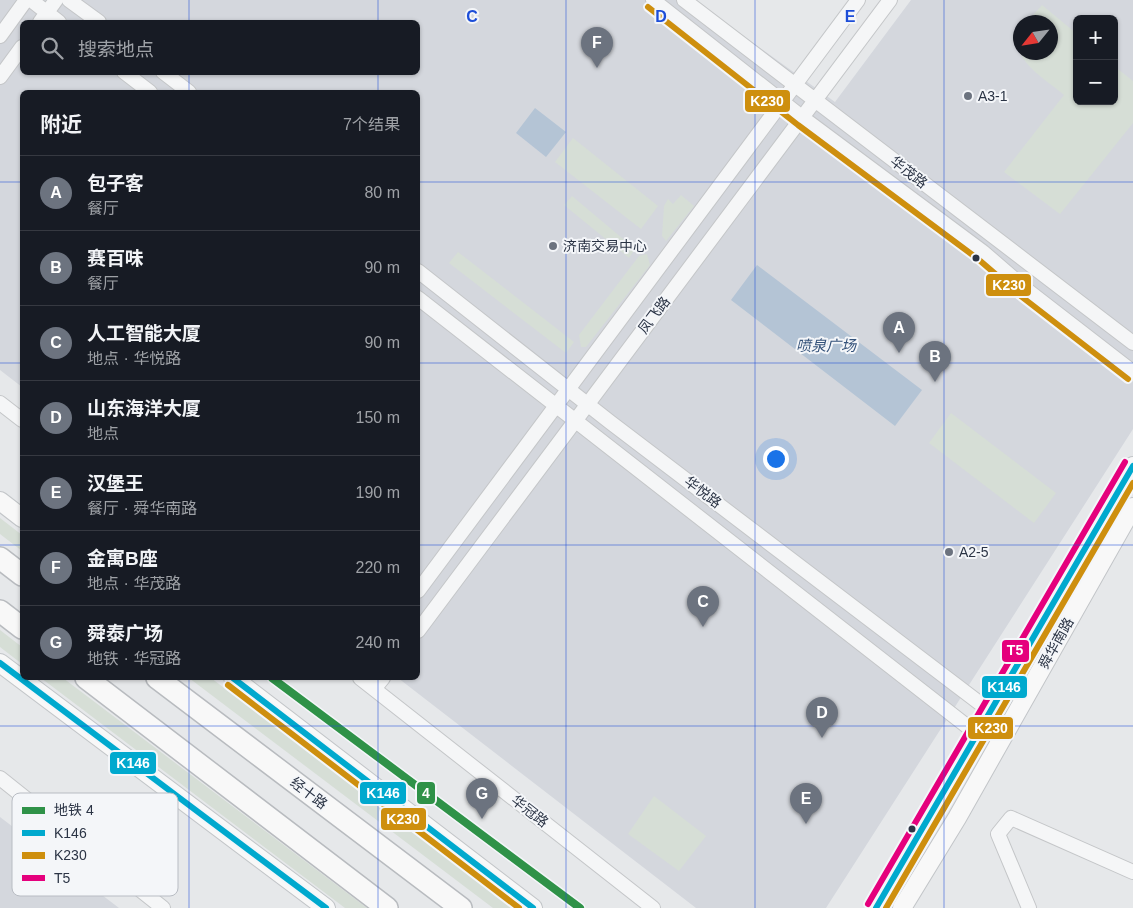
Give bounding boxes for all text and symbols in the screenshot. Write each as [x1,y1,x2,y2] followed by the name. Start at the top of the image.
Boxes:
[466,8,478,25] text: C
[655,8,667,25] text: D
[845,8,856,25] text: E
[1013,15,1058,60] north arrow
[1073,15,1118,105] map controls
[1073,15,1118,60] button: +
[20,20,420,75] search box
[581,27,613,68] pin: F
[38,34,66,62] icon: search
[78,39,154,60] text: 搜索地点
[1073,60,1118,105] button: −
[978,88,1008,104] place label: A3-1
[744,89,791,113] line badge: K230
[962,90,974,102] marker: A3-1
[750,93,784,109] text: K230
[40,113,82,136] text: 附近
[343,116,400,133] text: 7个结果
[888,153,930,191] street label: 华茂路
[87,173,144,194] text: 包子客
[50,184,62,201] text: A
[364,184,400,201] text: 80 m
[87,200,119,217] text: 餐厅
[563,238,647,254] place label: 济南交易中心
[547,240,559,252] marker: 济南交易中心
[87,248,144,269] text: 赛百味
[971,253,981,263] unlabelled marker
[50,259,62,276] text: B
[364,259,400,276] text: 90 m
[985,273,1032,297] line badge: K230
[87,275,119,292] text: 餐厅
[992,277,1026,293] text: K230
[635,293,673,337] street label: 凤飞路
[883,312,915,353] pin: A
[87,323,201,344] text: 人工智能大厦
[50,334,62,351] text: C
[364,334,400,351] text: 90 m
[796,337,858,354] water label: 喷泉广场
[919,341,951,382] pin: B
[87,350,181,367] text: 地点 · 华悦路
[87,398,201,419] text: 山东海洋大厦
[50,409,62,426] text: D
[356,409,400,426] text: 150 m
[87,425,119,442] text: 地点
[763,446,789,472] your location
[87,473,144,494] text: 汉堡王
[681,473,725,511] street label: 华悦路
[51,484,61,501] text: E
[356,484,400,501] text: 190 m
[87,500,197,517] text: 餐厅 · 舜华南路
[959,544,989,560] place label: A2-5
[943,546,955,558] marker: A2-5
[87,548,158,569] text: 金寓B座
[51,559,61,576] text: F
[356,559,400,576] text: 220 m
[87,575,181,592] text: 地点 · 华茂路
[687,586,719,627] pin: C
[1035,615,1077,671] street label: 舜华南路
[87,623,163,644] text: 舜泰广场
[50,634,62,651] text: G
[356,634,400,651] text: 240 m
[1001,639,1030,663] line badge: T5
[1007,642,1023,658] text: T5
[87,650,181,667] text: 地铁 · 华冠路
[981,675,1028,699] line badge: K146
[987,679,1021,695] text: K146
[806,697,838,738] pin: D
[967,716,1014,740] line badge: K230
[974,720,1008,736] text: K230
[109,751,157,775] line badge: K146
[116,755,150,771] text: K146
[287,774,331,812] street label: 经十路
[466,778,498,819] pin: G
[359,781,407,805] line badge: K146
[416,781,436,805] line badge: 4
[790,783,822,824] pin: E
[366,785,400,801] text: K146
[422,785,430,801] text: 4
[509,792,551,830] street label: 华冠路
[12,793,178,896] legend
[54,802,94,818] text: 地铁 4
[380,807,427,831] line badge: K230
[386,811,420,827] text: K230
[907,824,917,834] unlabelled marker
[54,825,87,841] text: K146
[54,847,87,863] text: K230
[54,870,71,886] text: T5

